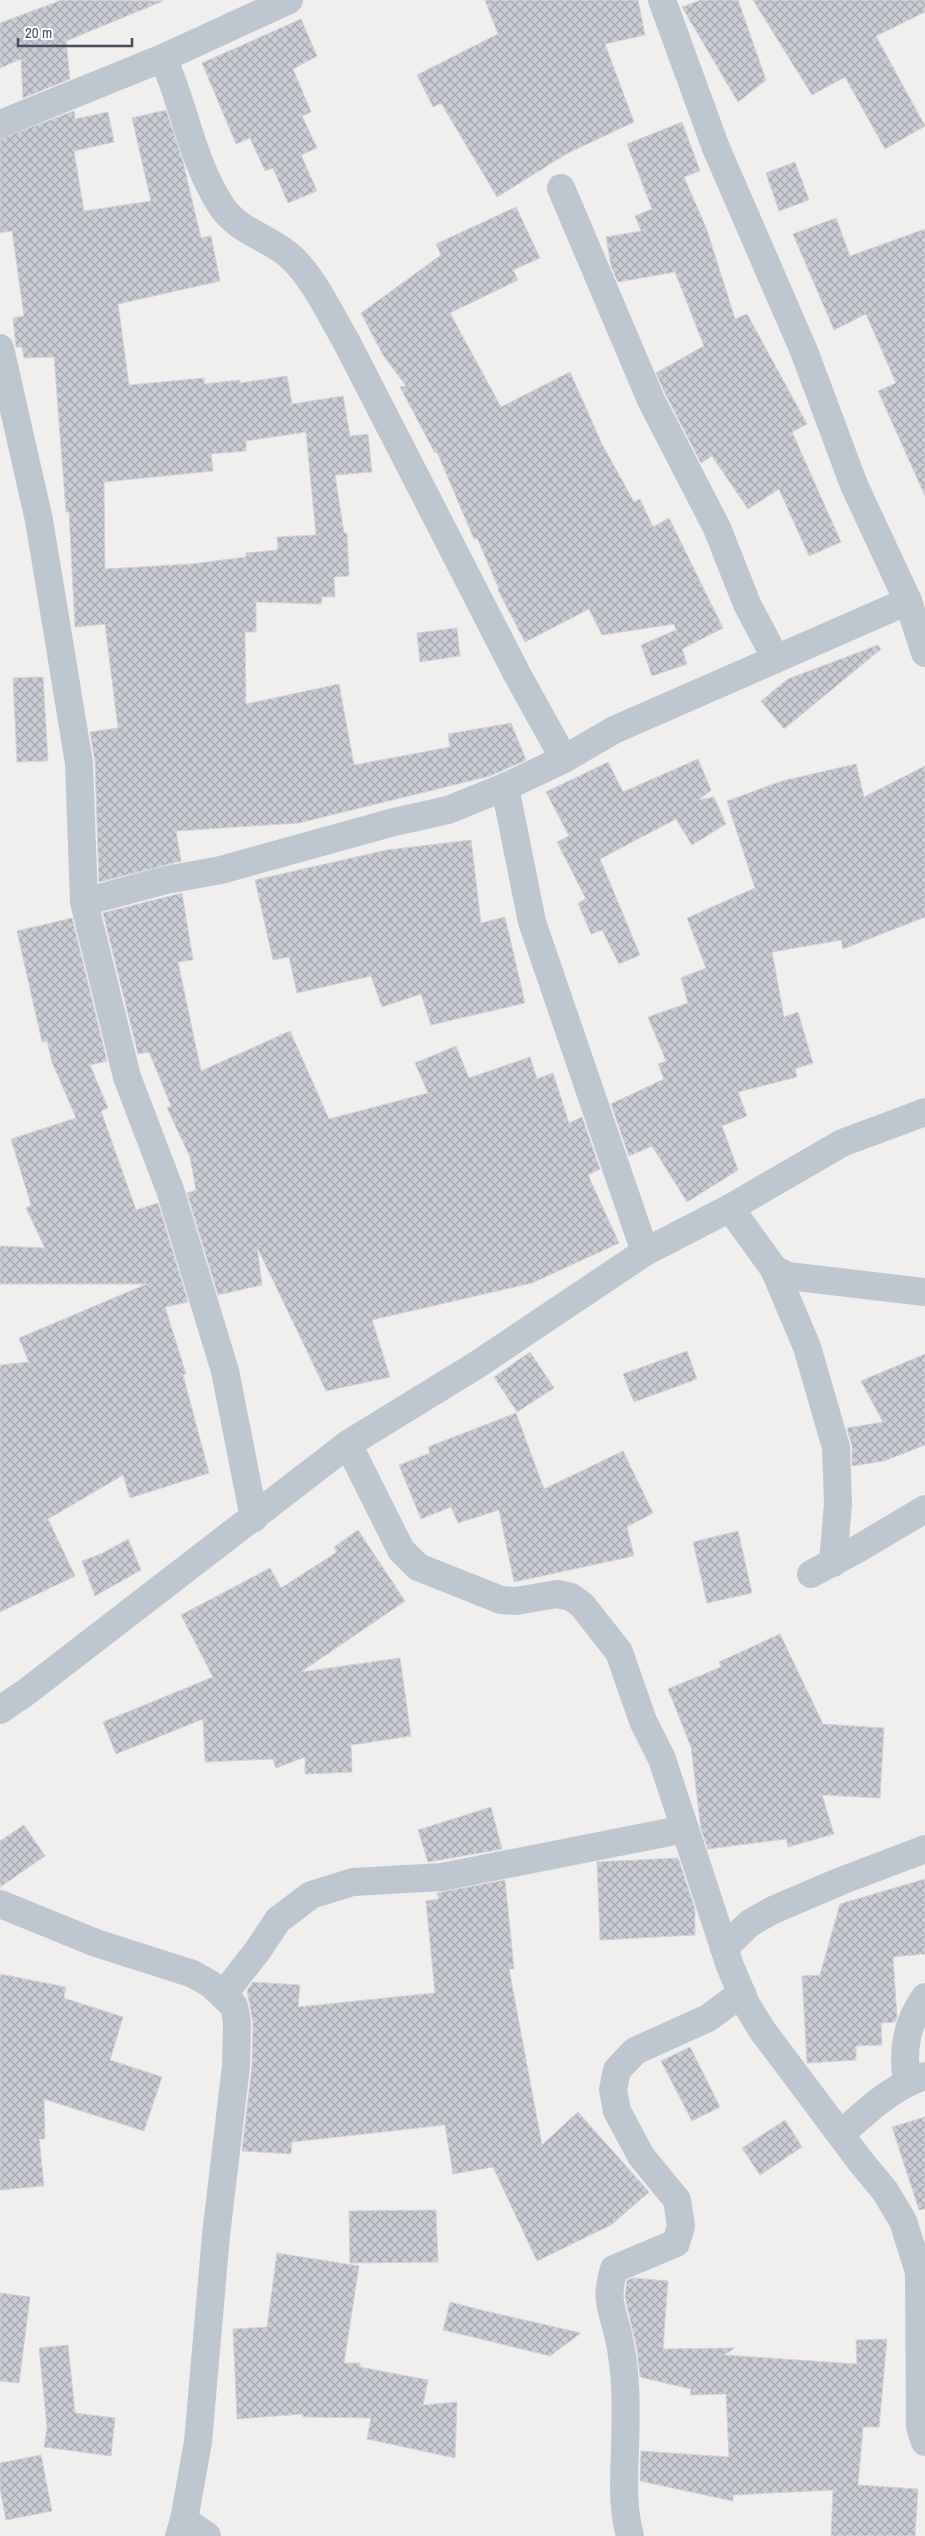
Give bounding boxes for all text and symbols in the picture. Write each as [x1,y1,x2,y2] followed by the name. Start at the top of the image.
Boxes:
[18,15,131,47] scale bar
[25,22,52,43] text: 20 m

